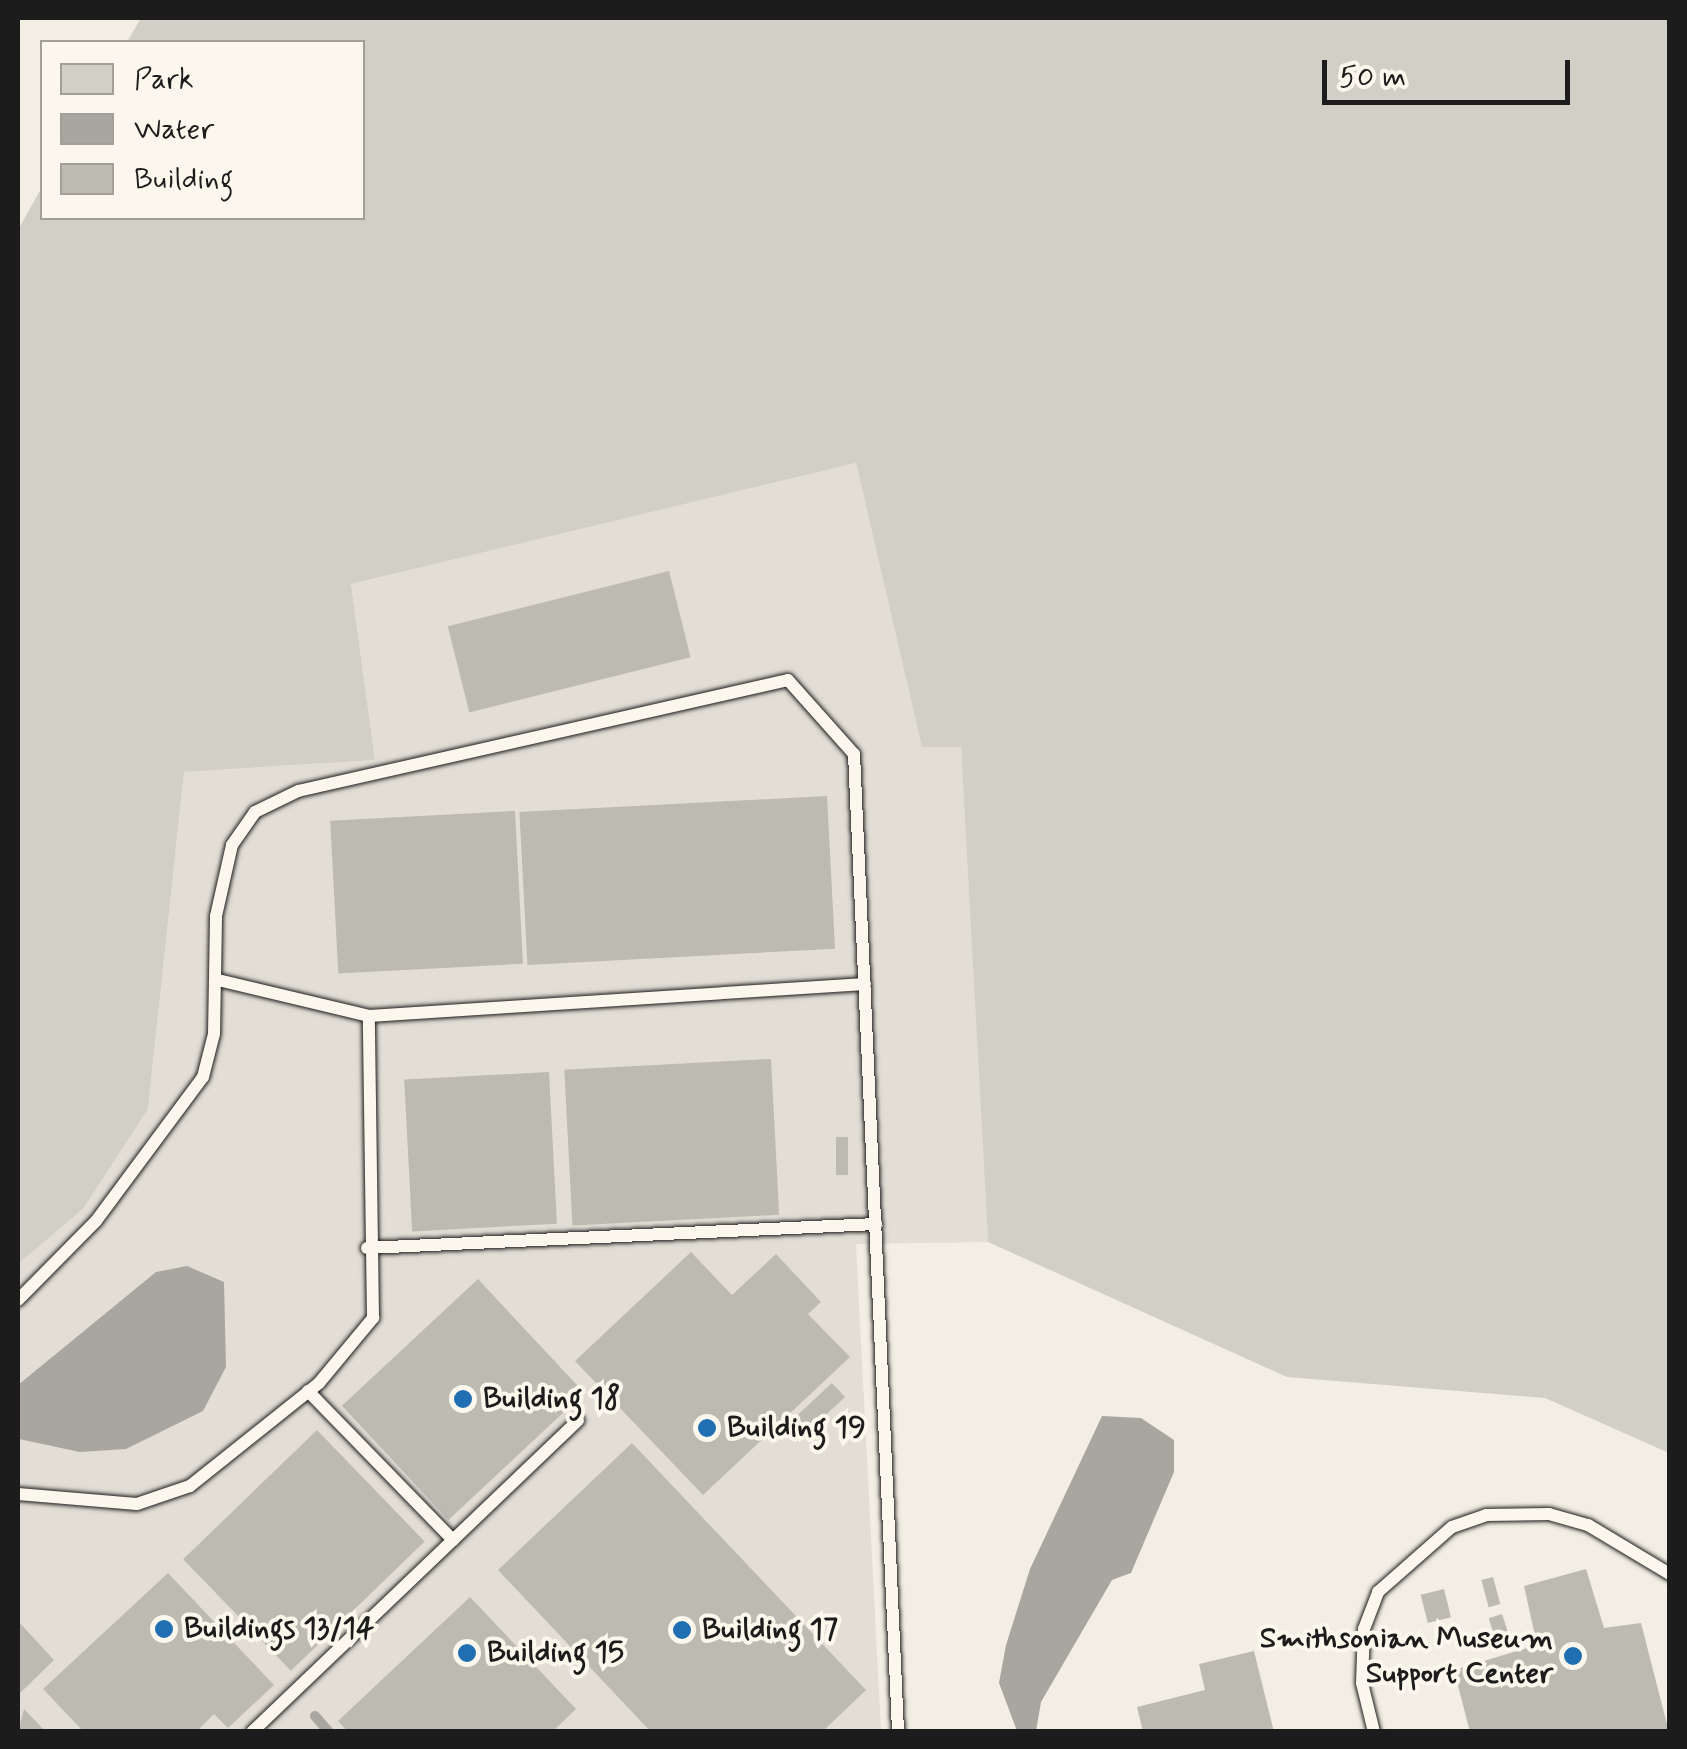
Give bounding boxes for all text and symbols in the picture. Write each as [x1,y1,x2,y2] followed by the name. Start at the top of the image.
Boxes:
[40,40,365,220] legend
[1327,40,1574,102] scale bar
[1339,58,1406,97] text: 50 m
[134,60,194,99] text: Park
[134,110,214,149] text: Water
[134,160,233,199] text: Building
[483,1381,620,1417] place label: Building 18
[452,1388,474,1410] marker: Building 18
[727,1410,866,1446] place label: Building 19
[696,1417,718,1439] marker: Building 19
[184,1611,374,1647] place label: Buildings 13/14
[702,1612,838,1648] place label: Building 17
[153,1618,175,1640] marker: Buildings 13/14
[671,1619,693,1641] marker: Building 17
[1260,1621,1553,1692] place label: Smithsonian Museum Support Center
[487,1635,624,1671] place label: Building 15
[456,1642,478,1664] marker: Building 15
[1562,1645,1584,1667] marker: Smithsonian Museum Support Center

